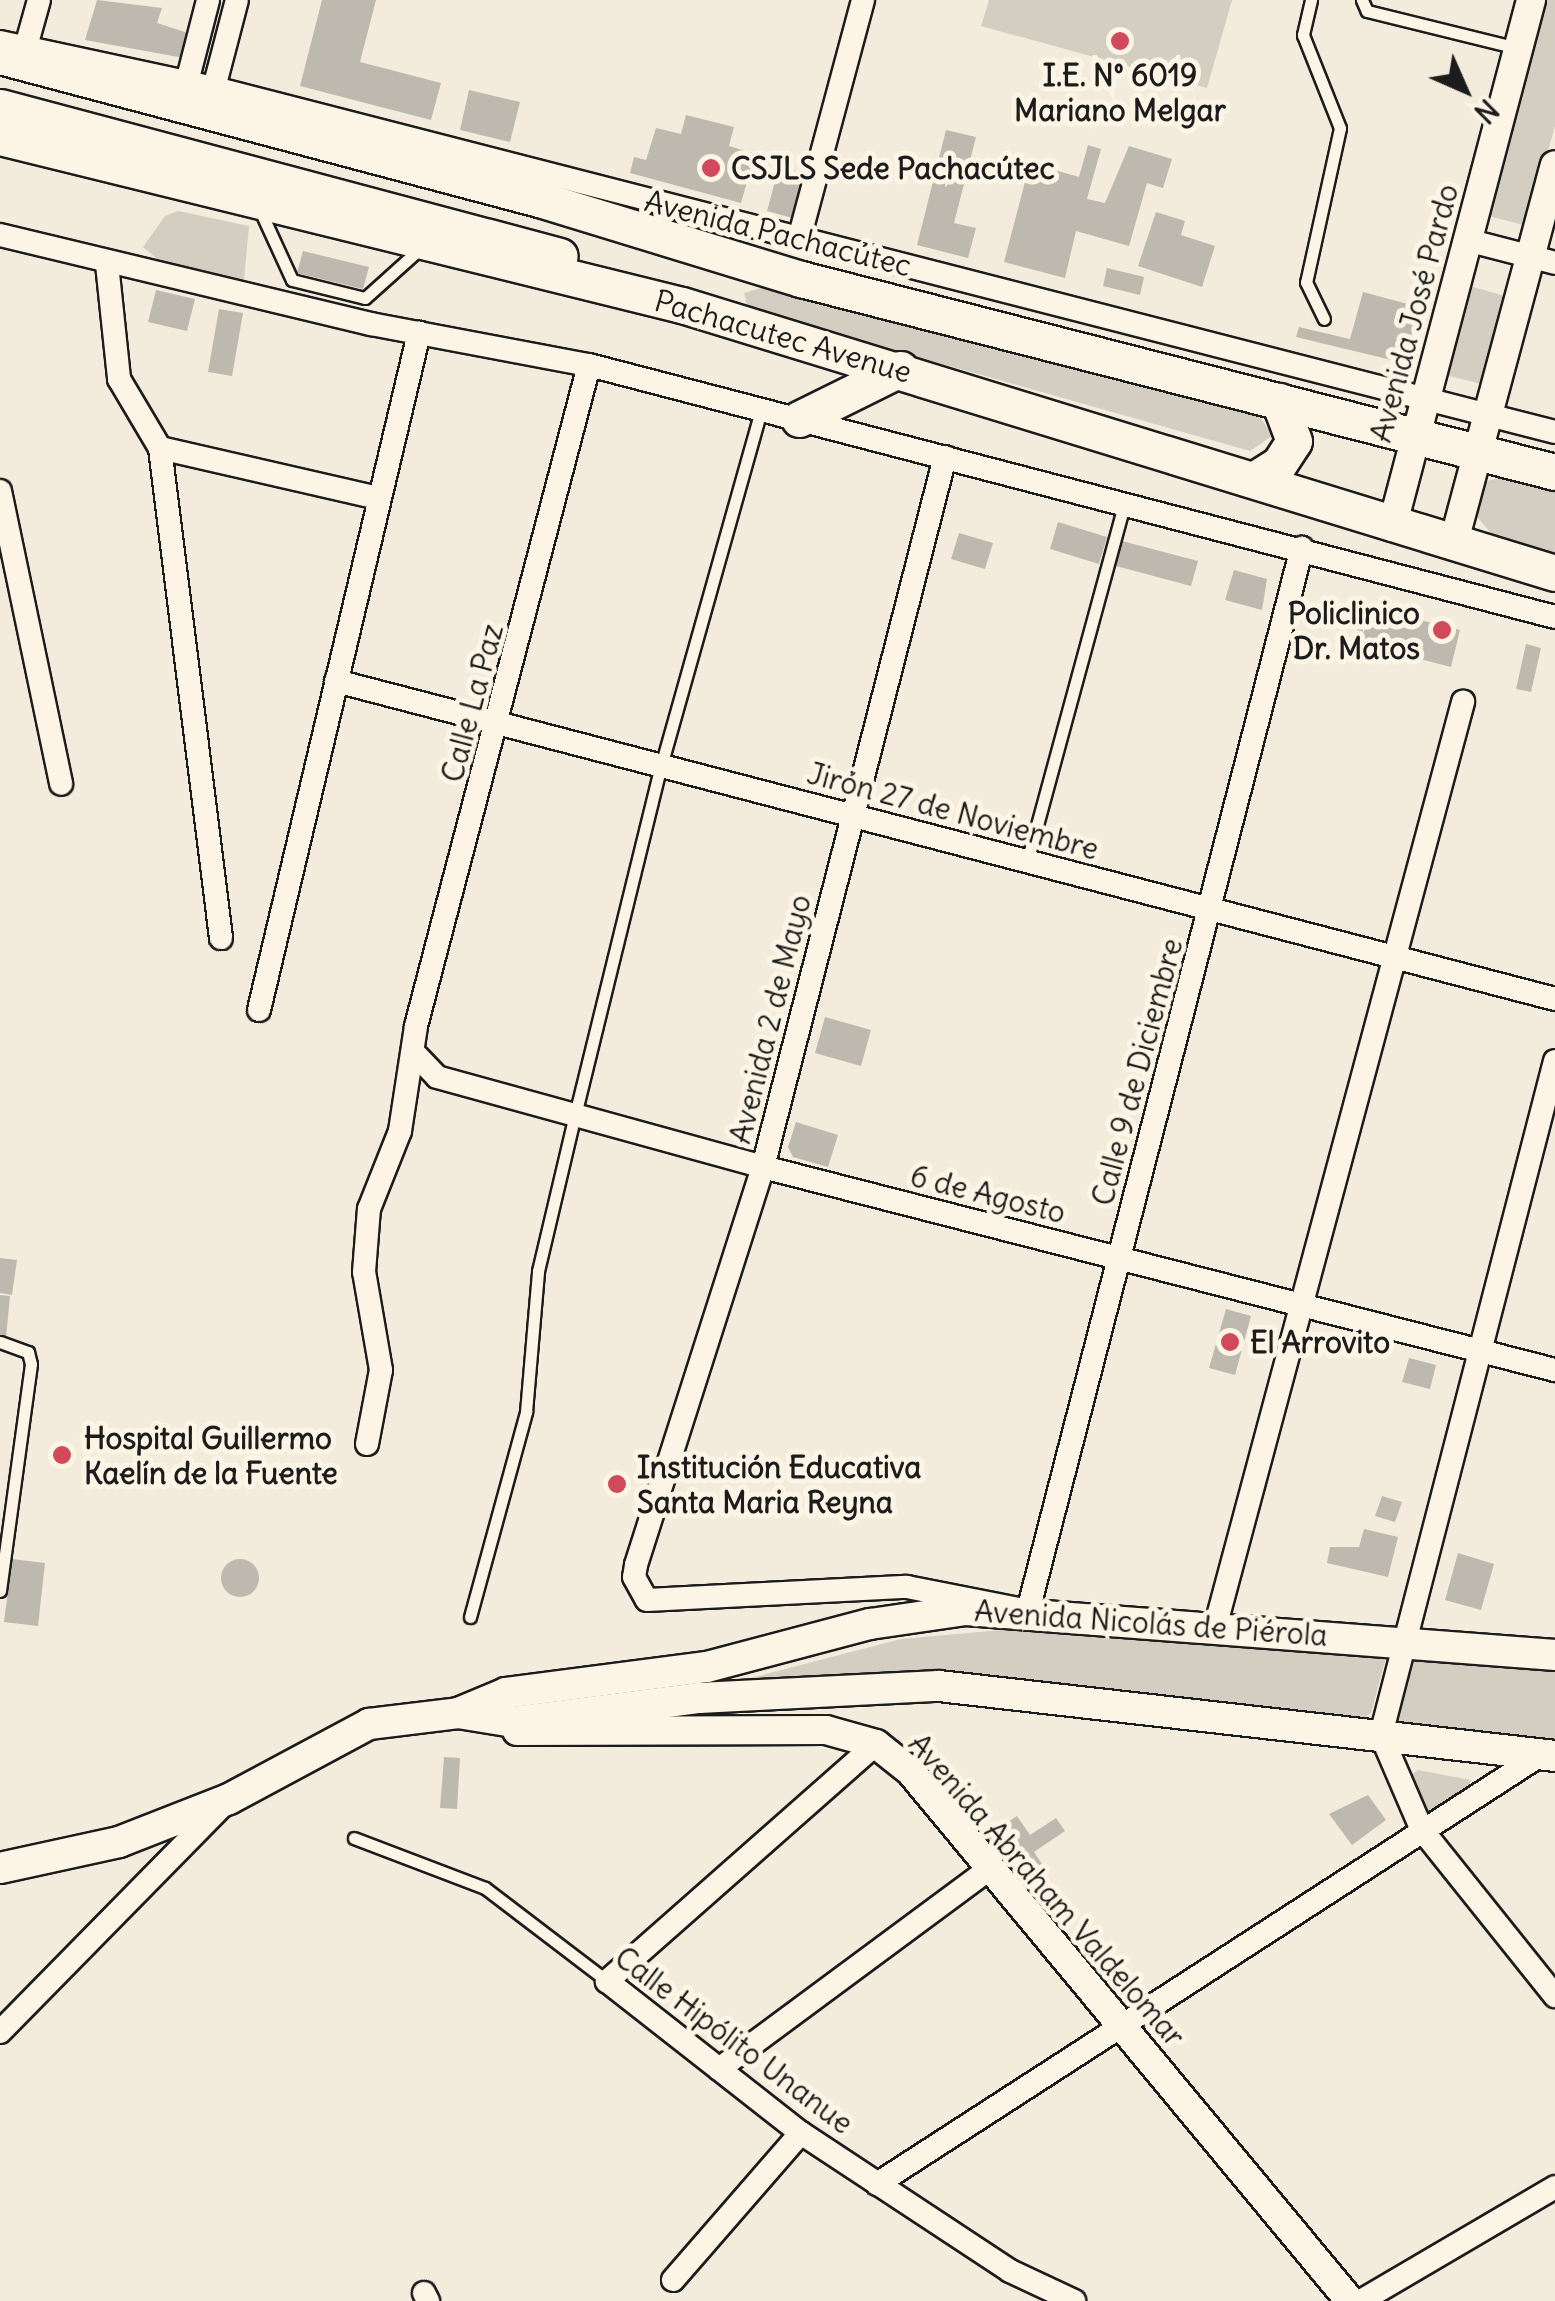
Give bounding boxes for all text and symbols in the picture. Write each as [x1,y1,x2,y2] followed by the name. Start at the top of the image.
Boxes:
[1109,30,1131,52] marker: I.E. N° 6019 Mariano Melgar
[1415,40,1515,140] north arrow
[1014,57,1226,128] place label: I.E. N° 6019 Mariano Melgar
[1467,92,1506,131] text: N
[731,150,1055,186] place label: CSJLS Sede Pachacútec
[700,157,722,179] marker: CSJLS Sede Pachacútec
[1362,180,1466,446] street label: Avenida José Pardo
[641,182,915,284] street label: Avenida Pachacútec
[650,282,916,390] street label: Pachacutec Avenue
[1288,595,1420,666] place label: Policlinico Dr. Matos
[1429,617,1455,643] marker: Policlinico Dr. Matos
[434,620,510,786] street label: Calle La Paz
[804,755,1102,867] street label: Jirón 27 de Noviembre
[722,891,818,1147] street label: Avenida 2 de Mayo
[1084,934,1190,1210] street label: Calle 9 de Diciembre
[907,1157,1069,1231] street label: 6 de Agosto
[1250,1324,1390,1360] place label: El Arrovito
[1219,1331,1241,1353] marker: El Arrovito
[84,1420,338,1490] place label: Hospital Guillermo Kaelín de la Fuente
[49,1442,75,1468] marker: Hospital Guillermo Kaelín de la Fuente
[637,1449,921,1520] place label: Institución Educativa Santa Maria Reyna
[606,1473,628,1495] marker: Institución Educativa Santa Maria Reyna
[973,1593,1329,1653] street label: Avenida Nicolás de Piérola
[901,1726,1193,2054] street label: Avenida Abraham Valdelomar
[608,1939,860,2141] street label: Calle Hipólito Unanue

